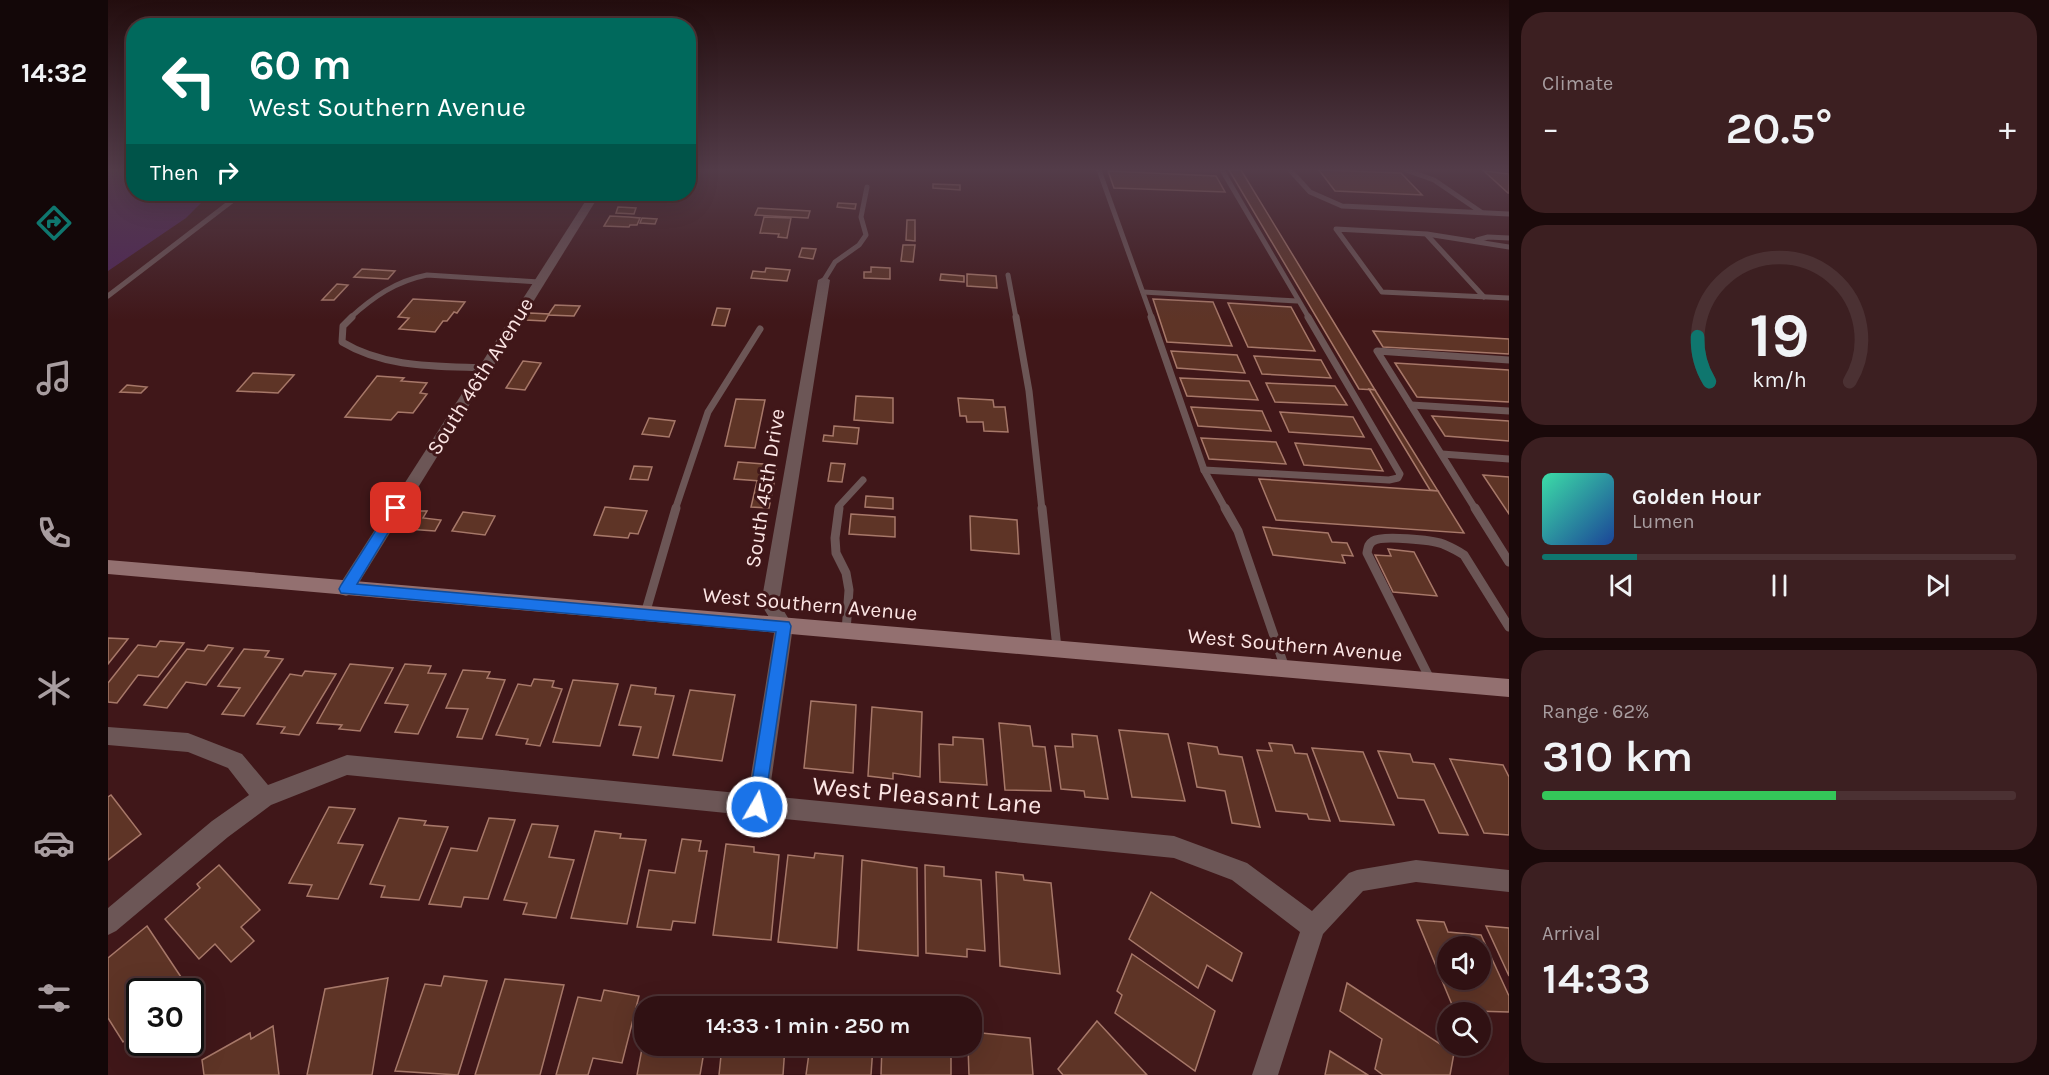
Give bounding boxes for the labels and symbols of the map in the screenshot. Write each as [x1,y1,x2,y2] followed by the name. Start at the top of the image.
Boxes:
[422,293,538,459] street label: South 46th Avenue
[741,407,789,569] street label: South 45th Drive
[370,482,421,533] pin
[702,583,918,625] street label: West Southern Avenue
[1187,624,1403,666] street label: West Southern Avenue
[811,770,1043,821] street label: West Pleasant Lane
[725,775,789,839] position arrow
[126,978,204,1056] speed limit sign: 30

